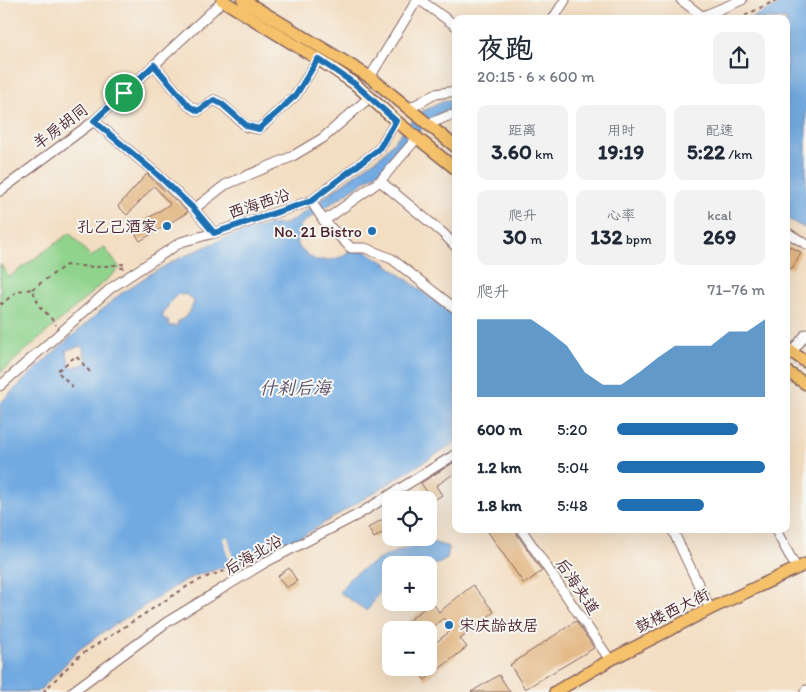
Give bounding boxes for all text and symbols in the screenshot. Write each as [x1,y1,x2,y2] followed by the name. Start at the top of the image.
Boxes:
[477,31,533,65] text: 夜跑
[713,32,765,84] button: share
[477,67,595,86] text: 20:15 · 6 × 600 m
[103,72,145,114] pin
[110,79,138,107] icon: arrive
[29,100,92,153] street label: 羊房胡同
[508,122,536,139] text: 距离
[607,122,635,139] text: 用时
[706,122,734,139] text: 配速
[491,139,532,164] text: 3.60
[598,139,644,164] text: 19:19
[687,139,725,164] text: 5:22
[532,146,553,163] text: km
[725,146,753,163] text: /km
[226,185,293,222] street label: 西海西沿
[508,207,536,224] text: 爬升
[607,207,635,224] text: 心率
[707,207,732,224] text: kcal
[77,217,157,236] place label: 孔乙己酒家
[161,220,173,232] marker: 孔乙己酒家
[274,222,362,241] place label: No. 21 Bistro
[503,224,527,249] text: 30
[590,224,623,249] text: 132
[703,224,736,249] text: 269
[366,225,378,237] marker: No. 21 Bistro
[527,231,542,248] text: m
[623,231,652,248] text: bpm
[707,280,765,299] text: 71–76 m
[477,282,509,301] text: 爬升
[259,377,333,399] water label: 什刹后海
[477,420,522,439] text: 600 m
[557,420,588,439] text: 5:20
[477,458,522,477] text: 1.2 km
[557,458,589,477] text: 5:04
[382,491,437,676] map controls
[382,491,437,546] button: locate
[477,496,522,515] text: 1.8 km
[557,496,588,515] text: 5:48
[221,530,286,579] street label: 后海北沿
[552,554,603,618] street label: 后海夹道
[382,556,437,611] button: +
[632,584,712,637] street label: 鼓楼西大街
[459,616,539,635] place label: 宋庆龄故居
[443,619,455,631] marker: 宋庆龄故居
[382,621,437,676] button: −

